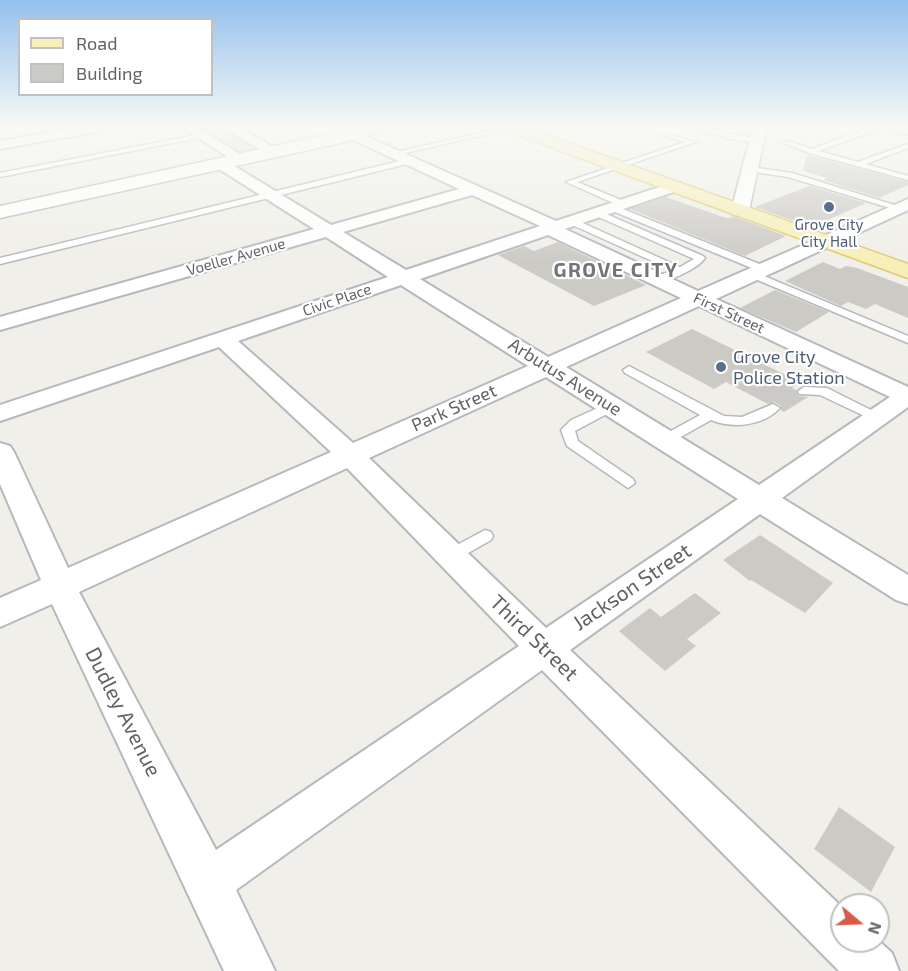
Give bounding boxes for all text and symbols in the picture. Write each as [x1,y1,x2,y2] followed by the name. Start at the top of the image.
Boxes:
[18,18,213,96] legend
[76,32,117,54] text: Road
[76,62,143,84] text: Building
[822,200,836,214] marker: Grove City City Hall
[795,216,863,251] place label: Grove City City Hall
[185,234,287,280] street label: Voeller Avenue
[553,258,679,282] district label: GROVE CITY
[300,280,374,320] street label: Civic Place
[691,289,767,337] street label: First Street
[504,334,626,420] street label: Arbutus Avenue
[733,346,845,388] place label: Grove City Police Station
[714,360,728,374] marker: Grove City Police Station
[408,380,500,436] street label: Park Street
[568,538,696,636] street label: Jackson Street
[485,590,583,686] street label: Third Street
[80,643,166,781] street label: Dudley Avenue
[830,893,890,953] north arrow
[865,920,886,937] text: N

